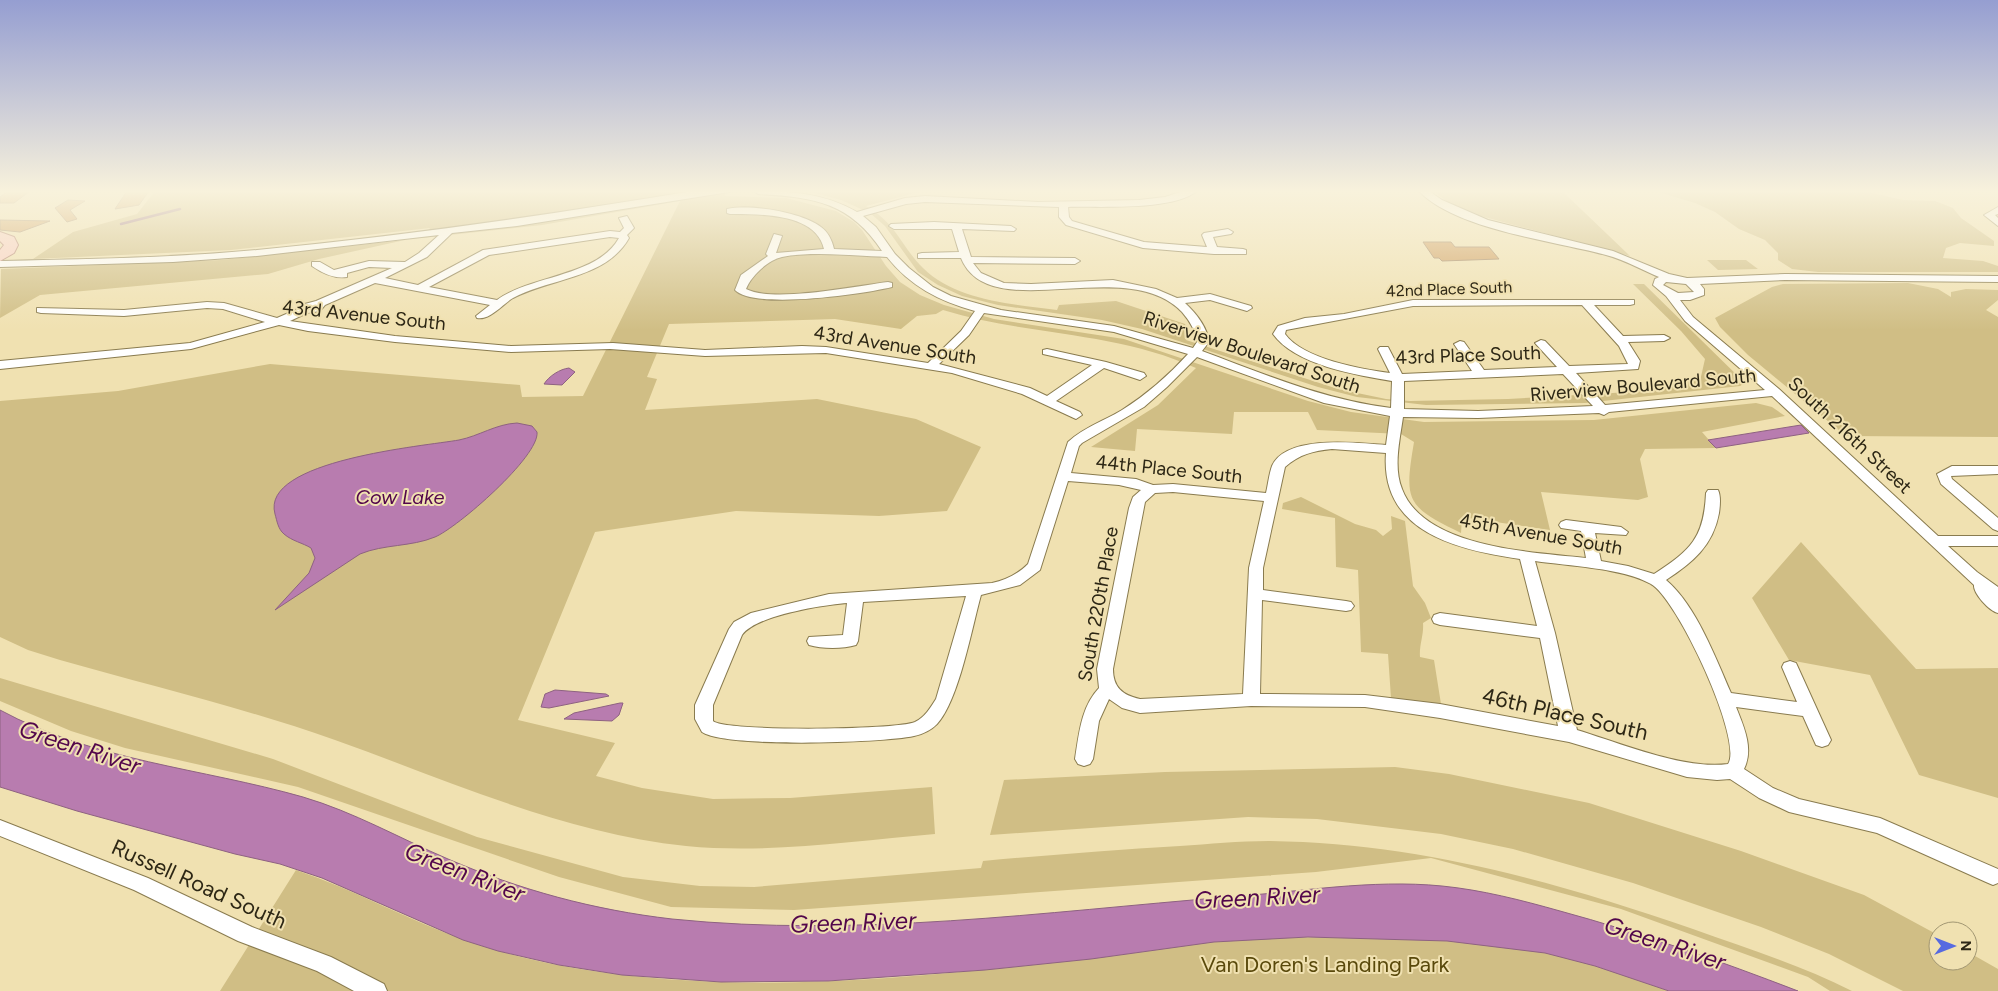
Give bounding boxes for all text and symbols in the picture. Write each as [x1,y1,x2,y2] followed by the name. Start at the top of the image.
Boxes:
[1385,277,1513,301] street label: 42nd Place South
[281,295,447,335] street label: 43rd Avenue South
[1141,306,1363,398] street label: Riverview Boulevard South
[812,321,978,369] street label: 43rd Avenue South
[1395,341,1541,369] street label: 43rd Place South
[1529,364,1757,406] street label: Riverview Boulevard South
[1783,372,1917,498] street label: South 216th Street
[1095,450,1243,488] street label: 44th Place South
[355,485,445,509] water label: Cow Lake
[1458,508,1624,560] street label: 45th Avenue South
[1073,525,1123,683] street label: South 220th Place
[1479,682,1651,746] street label: 46th Place South
[16,714,145,781] water label: Green River
[107,833,291,935] street label: Russell Road South
[401,836,530,908] water label: Green River
[1193,879,1322,915] water label: Green River
[789,905,917,939] water label: Green River
[1601,910,1730,977] water label: Green River
[1928,921,1978,971] north arrow
[1957,941,1974,951] text: N
[1201,951,1450,978] park label: Van Doren's Landing Park

